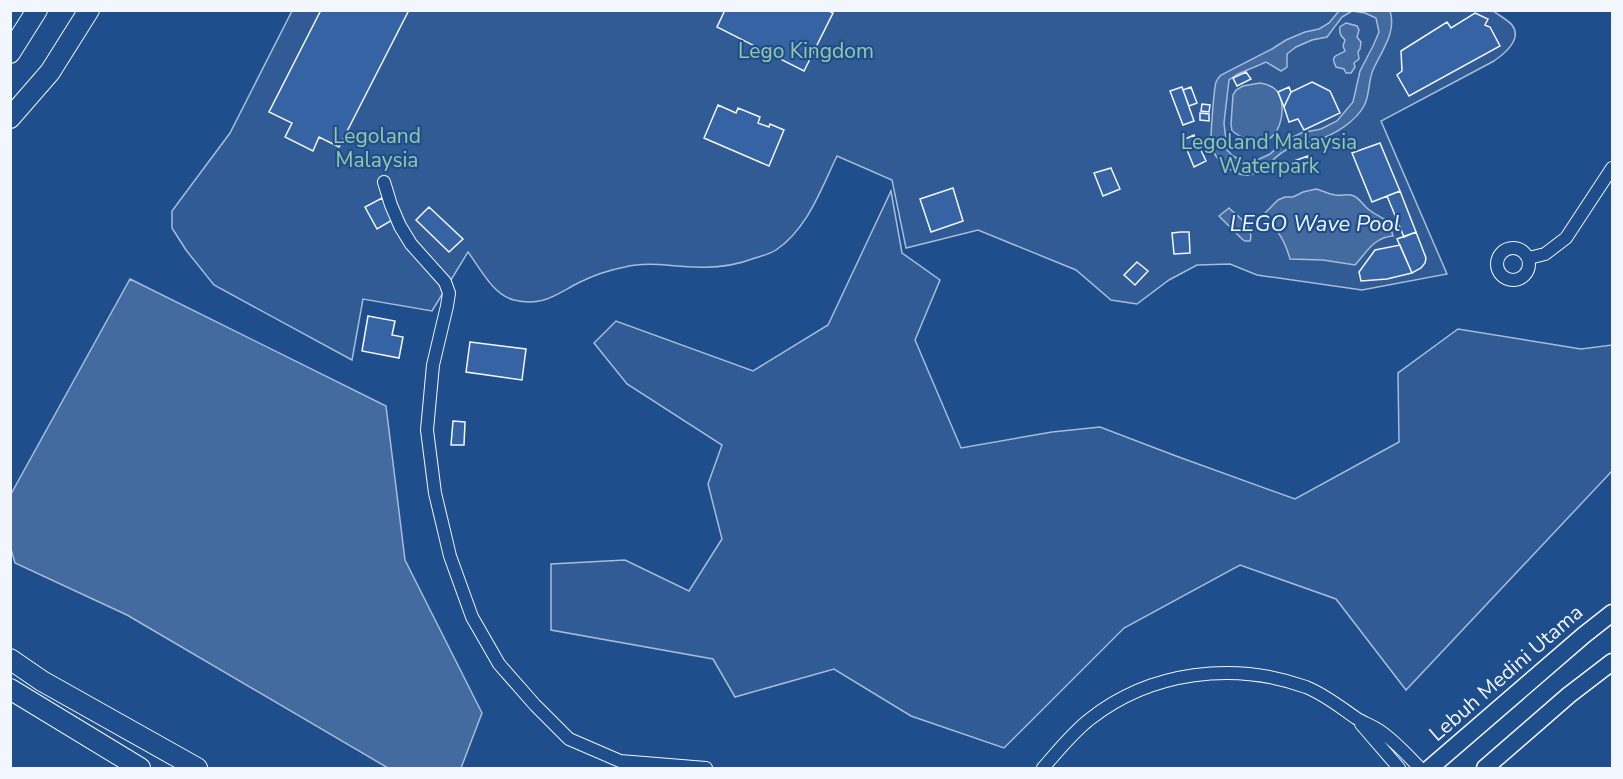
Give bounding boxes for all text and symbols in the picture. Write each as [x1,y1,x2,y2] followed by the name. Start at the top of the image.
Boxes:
[738,37,874,65] park label: Lego Kingdom
[333,122,421,174] park label: Legoland Malaysia
[1181,128,1357,180] park label: Legoland Malaysia Waterpark
[1230,209,1400,239] water label: LEGO Wave Pool
[1423,598,1589,748] street label: Lebuh Medini Utama

